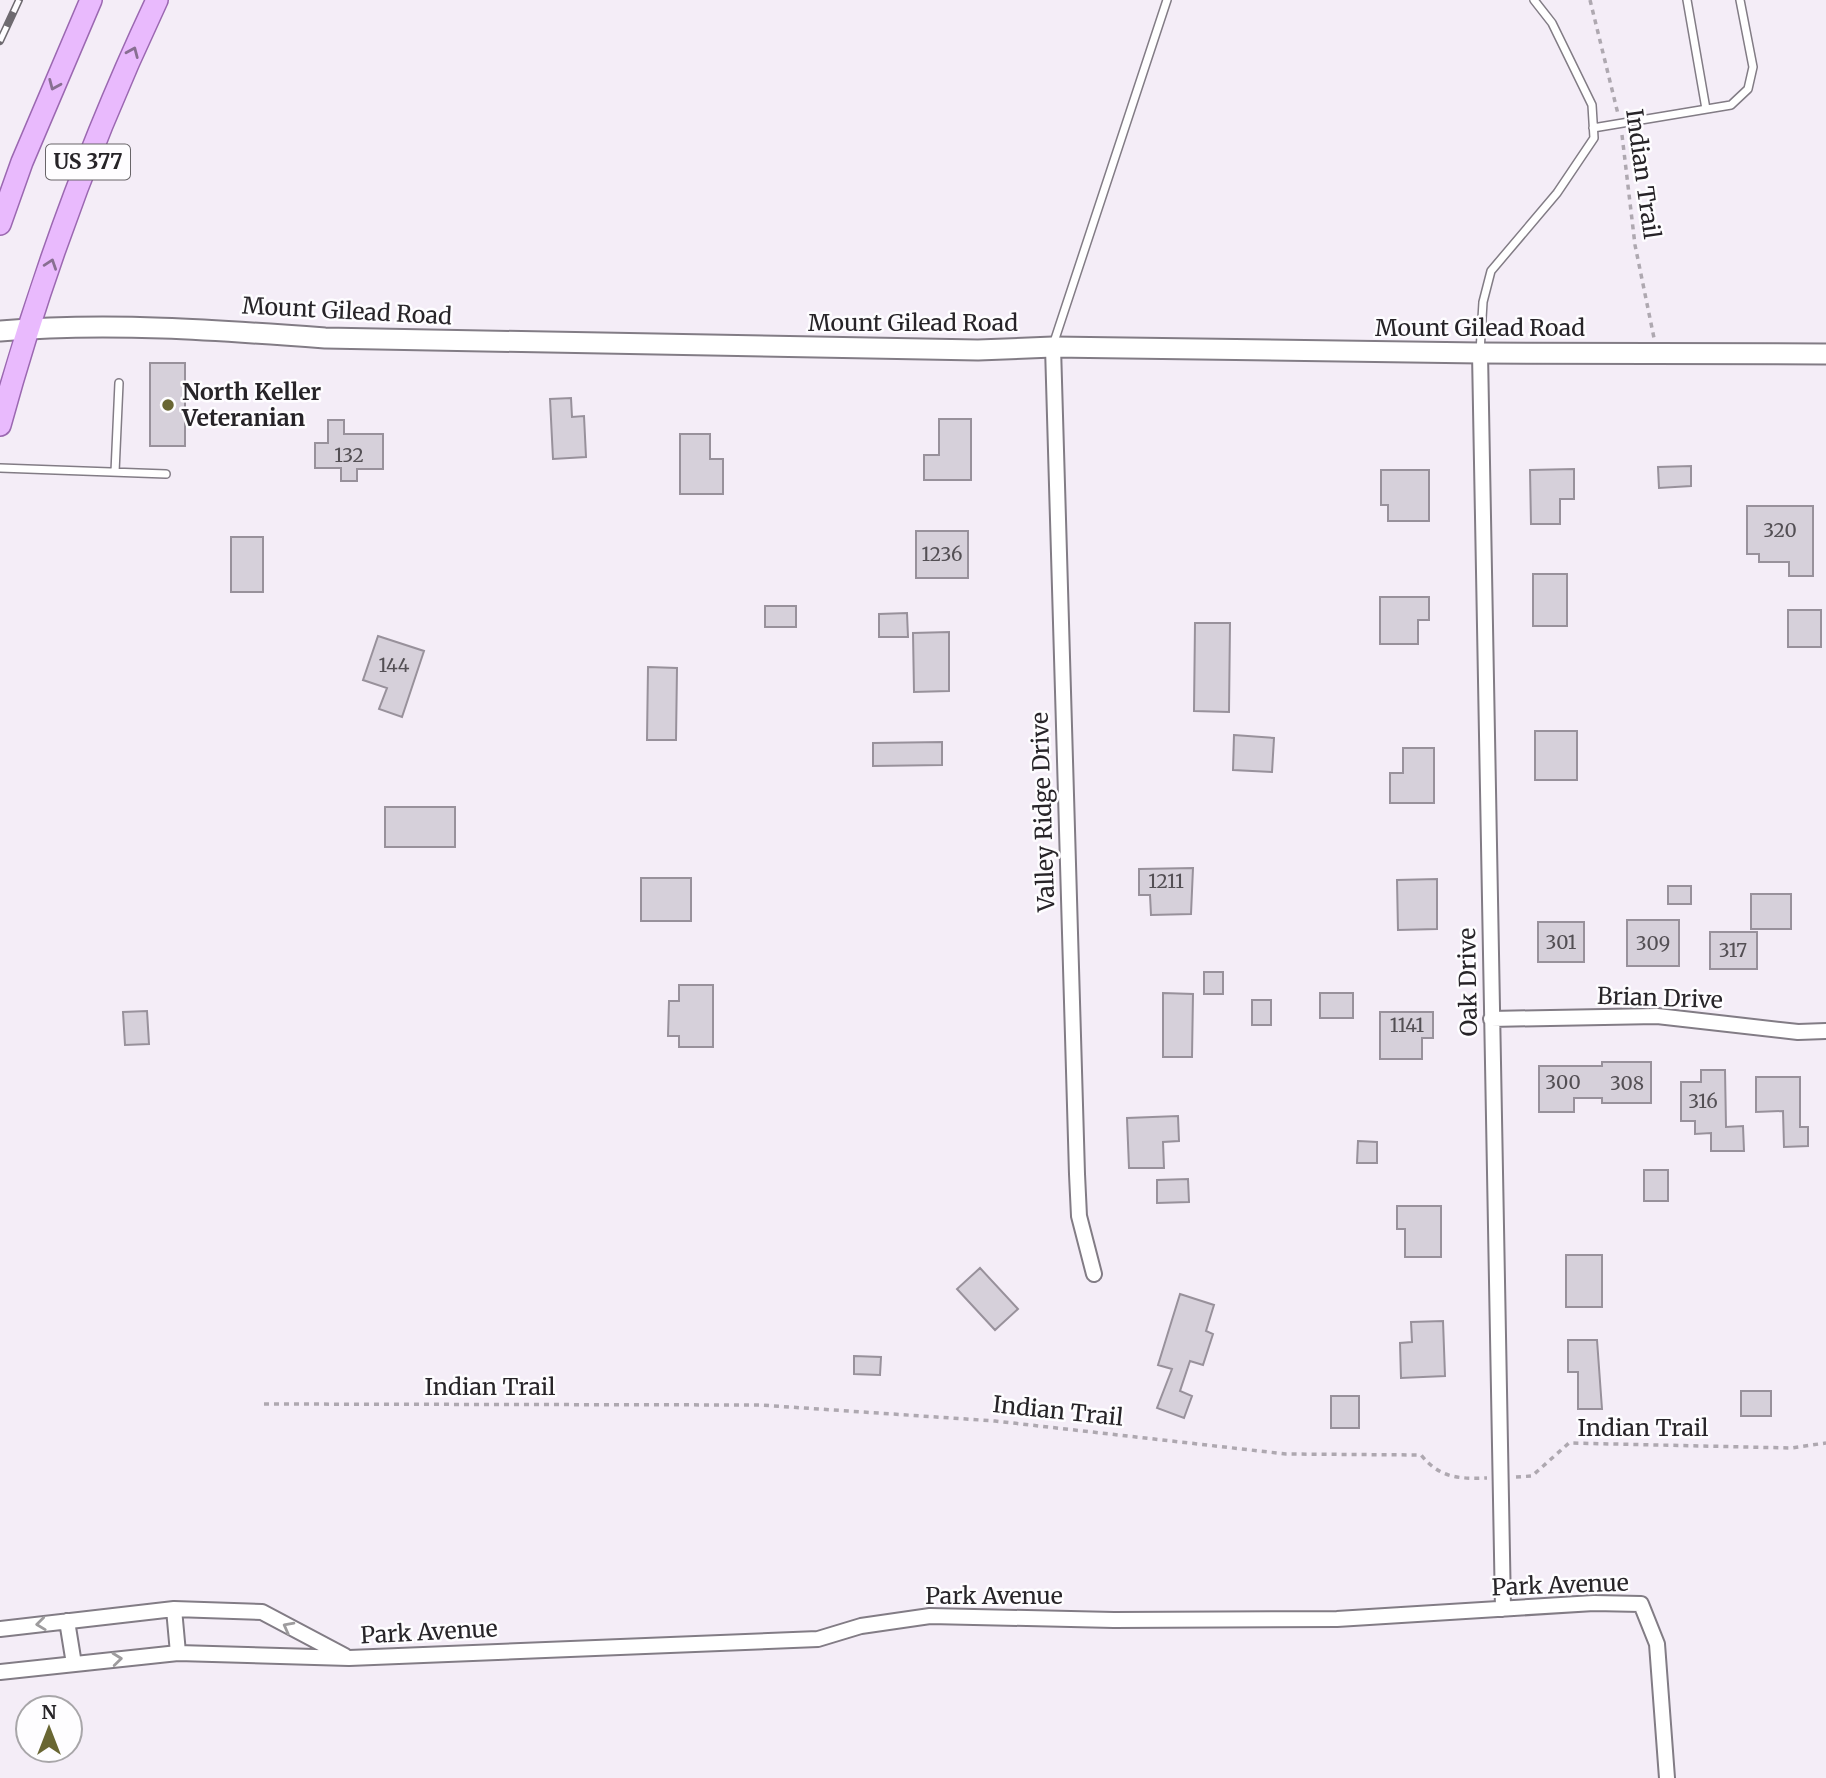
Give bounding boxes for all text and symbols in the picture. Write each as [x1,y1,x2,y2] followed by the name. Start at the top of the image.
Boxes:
[125,47,139,59] one-way arrow
[48,78,62,90] one-way arrow
[1620,107,1667,241] street label: Indian Trail
[46,144,130,180] road number: US 377
[43,258,57,271] one-way arrow
[241,291,453,330] street label: Mount Gilead Road
[808,308,1018,337] street label: Mount Gilead Road
[1375,313,1585,342] street label: Mount Gilead Road
[181,377,322,432] place label: North Keller Veteranian
[160,397,176,413] marker: North Keller Veteranian
[334,443,364,467] house number: 132
[1763,518,1797,542] house number: 320
[921,542,963,566] house number: 1236
[379,653,410,677] house number: 144
[1025,712,1061,913] street label: Valley Ridge Drive
[1148,869,1184,893] house number: 1211
[1452,927,1483,1037] street label: Oak Drive
[1546,930,1577,954] house number: 301
[1636,931,1670,955] house number: 309
[1719,938,1747,962] house number: 317
[1597,981,1723,1014] street label: Brian Drive
[1390,1013,1425,1037] house number: 1141
[1545,1070,1581,1094] house number: 300
[1610,1071,1644,1095] house number: 308
[1688,1089,1718,1113] house number: 316
[425,1372,555,1401] street label: Indian Trail
[991,1389,1125,1432] street label: Indian Trail
[1578,1413,1708,1442] street label: Indian Trail
[1491,1568,1629,1601] street label: Park Avenue
[925,1581,1063,1610] street label: Park Avenue
[360,1613,498,1650] street label: Park Avenue
[35,1617,47,1632] one-way arrow
[283,1621,296,1635] one-way arrow
[111,1652,122,1667] one-way arrow
[14,1694,84,1764] north arrow
[41,1700,57,1724] text: N

